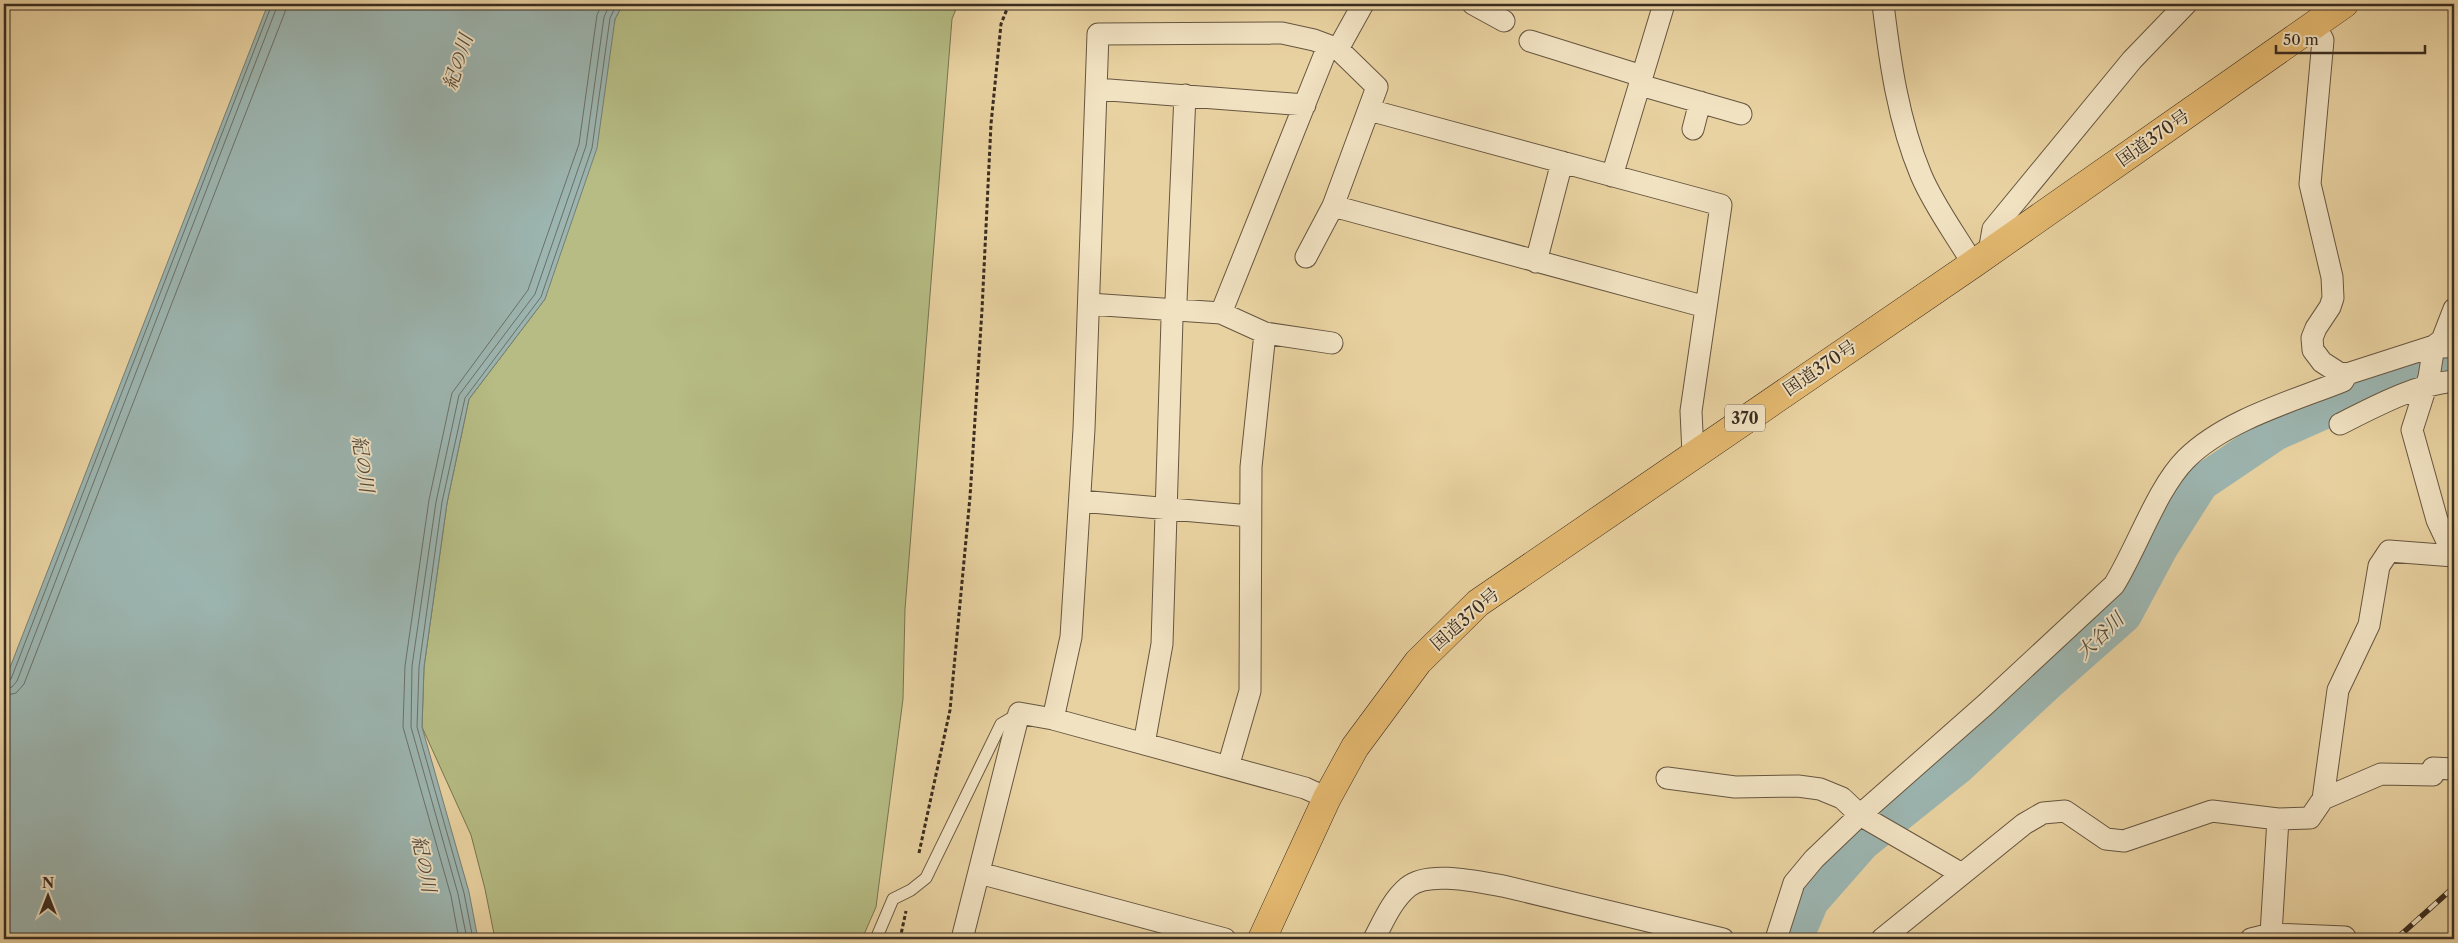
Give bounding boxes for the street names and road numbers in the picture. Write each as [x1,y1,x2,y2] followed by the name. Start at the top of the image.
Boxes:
[2112,105,2194,171] street label: 国道370号
[1779,335,1861,401] street label: 国道370号
[1725,404,1765,432] road number: 370
[1426,583,1504,655] street label: 国道370号

